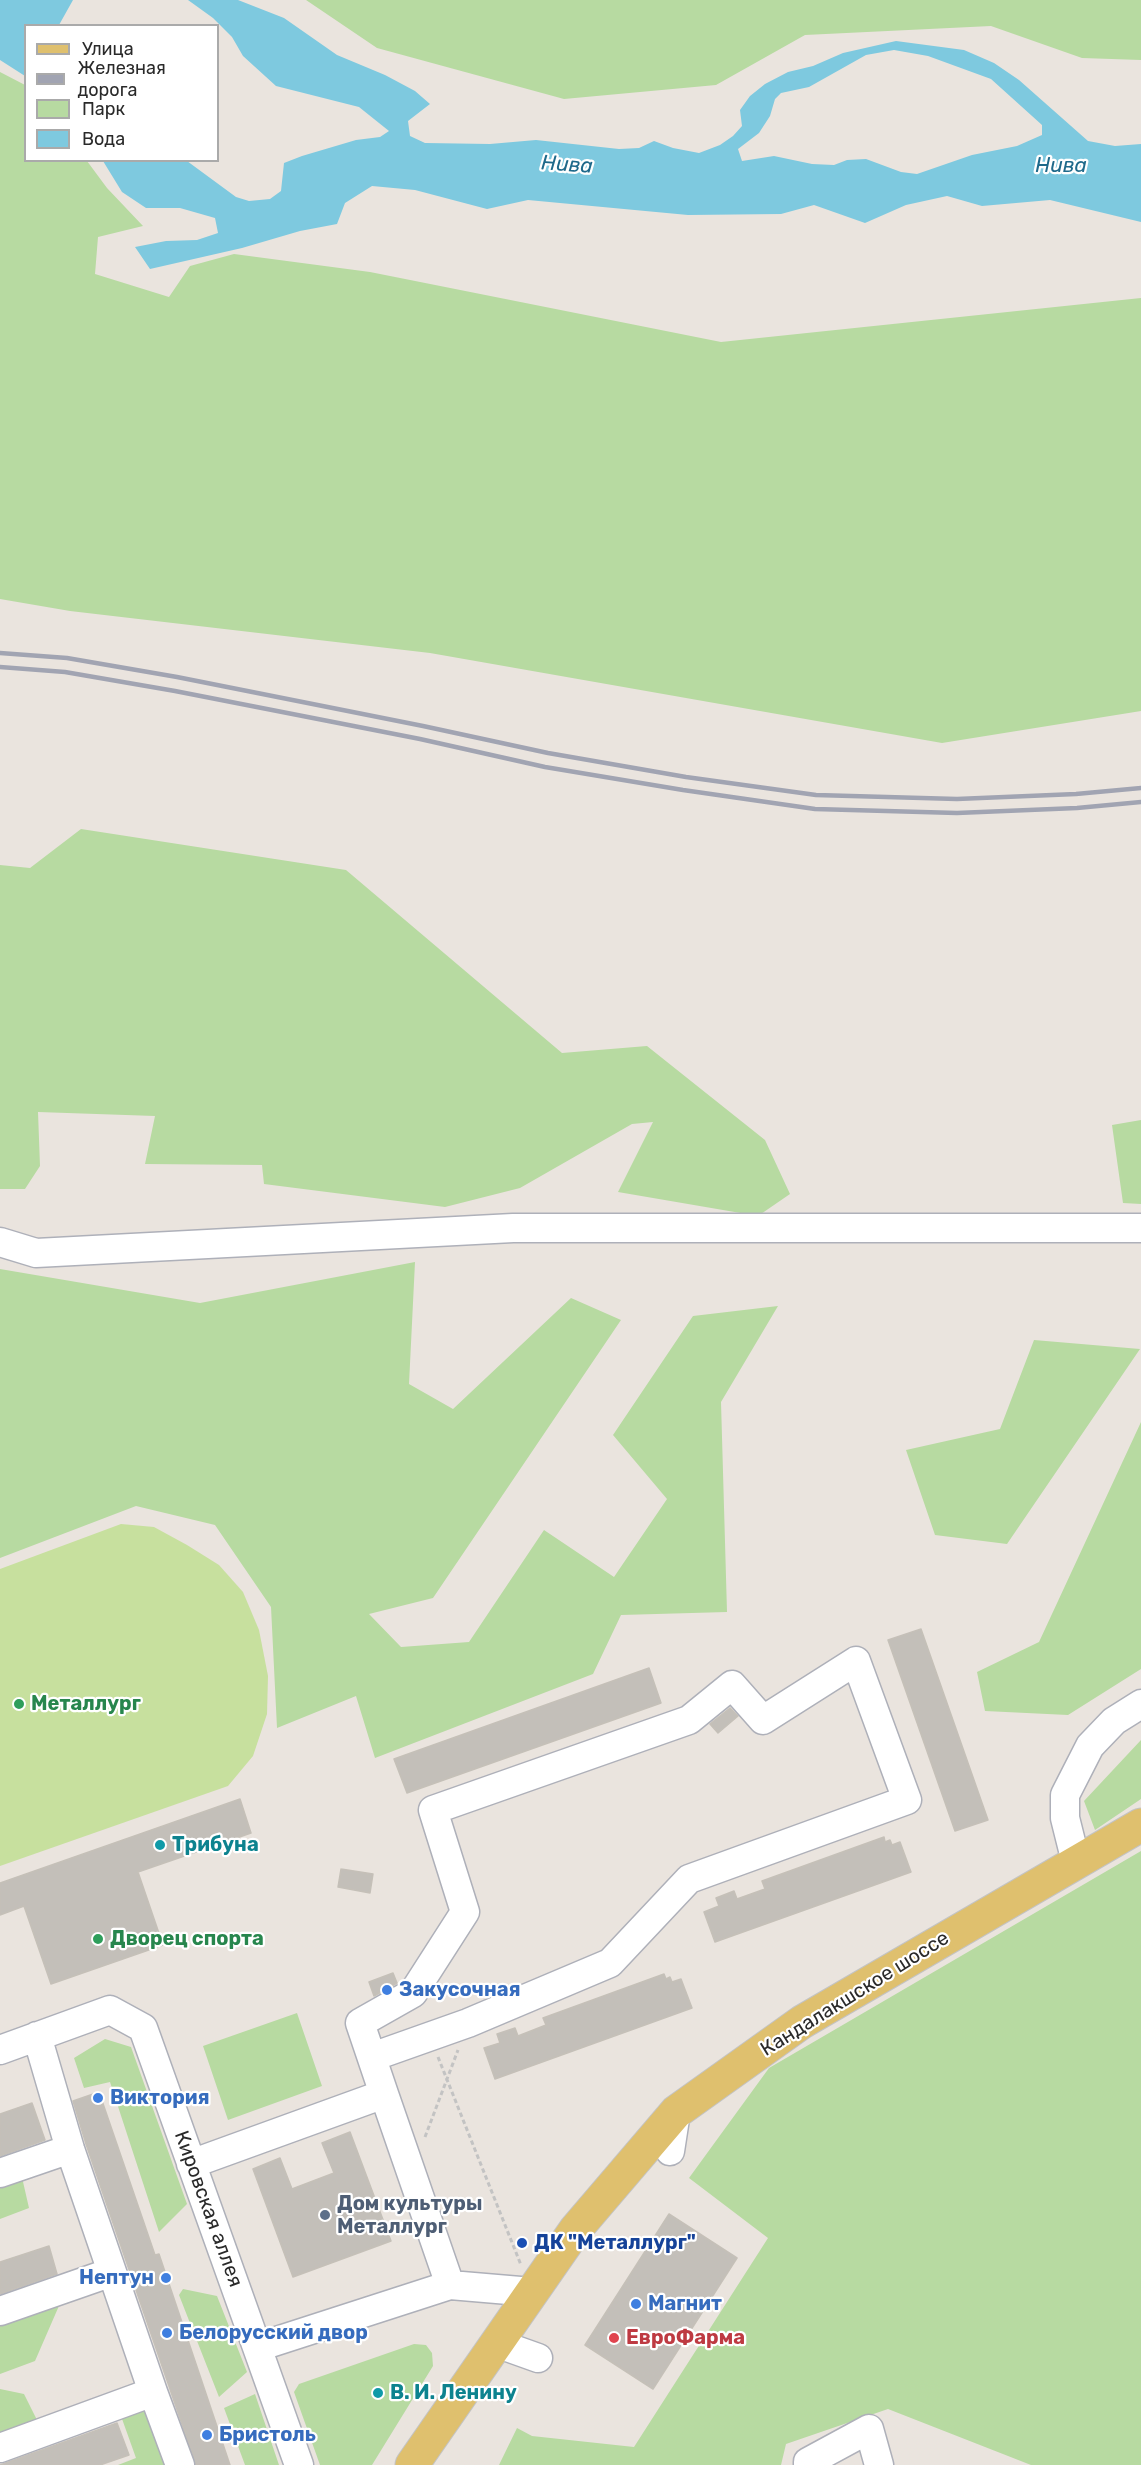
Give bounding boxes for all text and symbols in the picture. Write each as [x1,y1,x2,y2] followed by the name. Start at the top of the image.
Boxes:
[24,24,219,162] legend
[82,38,134,60] text: Улица
[77,57,166,101] text: Железная дорога
[82,98,125,120] text: Парк
[82,128,125,150] text: Вода
[540,151,594,179] water label: Нива
[1035,153,1087,179] water label: Нива
[31,1692,141,1716] place label: Металлург
[12,1697,26,1711] marker: Металлург
[172,1833,259,1857] place label: Трибуна
[153,1838,167,1852] marker: Трибуна
[756,1926,954,2062] street label: Кандалакшское шоссе
[110,1927,264,1951] place label: Дворец спорта
[91,1932,105,1946] marker: Дворец спорта
[399,1978,521,2002] place label: Закусочная
[380,1983,394,1997] marker: Закусочная
[110,2086,210,2110] place label: Виктория
[91,2091,105,2105] marker: Виктория
[169,2128,247,2290] street label: Кировская аллея
[337,2192,482,2239] place label: Дом культуры Металлург
[318,2208,332,2222] marker: Дом культуры Металлург
[534,2231,696,2255] place label: ДК "Металлург"
[515,2236,529,2250] marker: ДК "Металлург"
[79,2266,154,2290] place label: Нептун
[159,2271,173,2285] marker: Нептун
[648,2292,722,2316] place label: Магнит
[629,2297,643,2311] marker: Магнит
[179,2321,368,2345] place label: Белорусский двор
[160,2326,174,2340] marker: Белорусский двор
[626,2326,745,2350] place label: ЕвроФарма
[607,2331,621,2345] marker: ЕвроФарма
[390,2381,517,2405] place label: В. И. Ленину
[371,2386,385,2400] marker: В. И. Ленину
[219,2423,316,2447] place label: Бристоль
[200,2428,214,2442] marker: Бристоль

